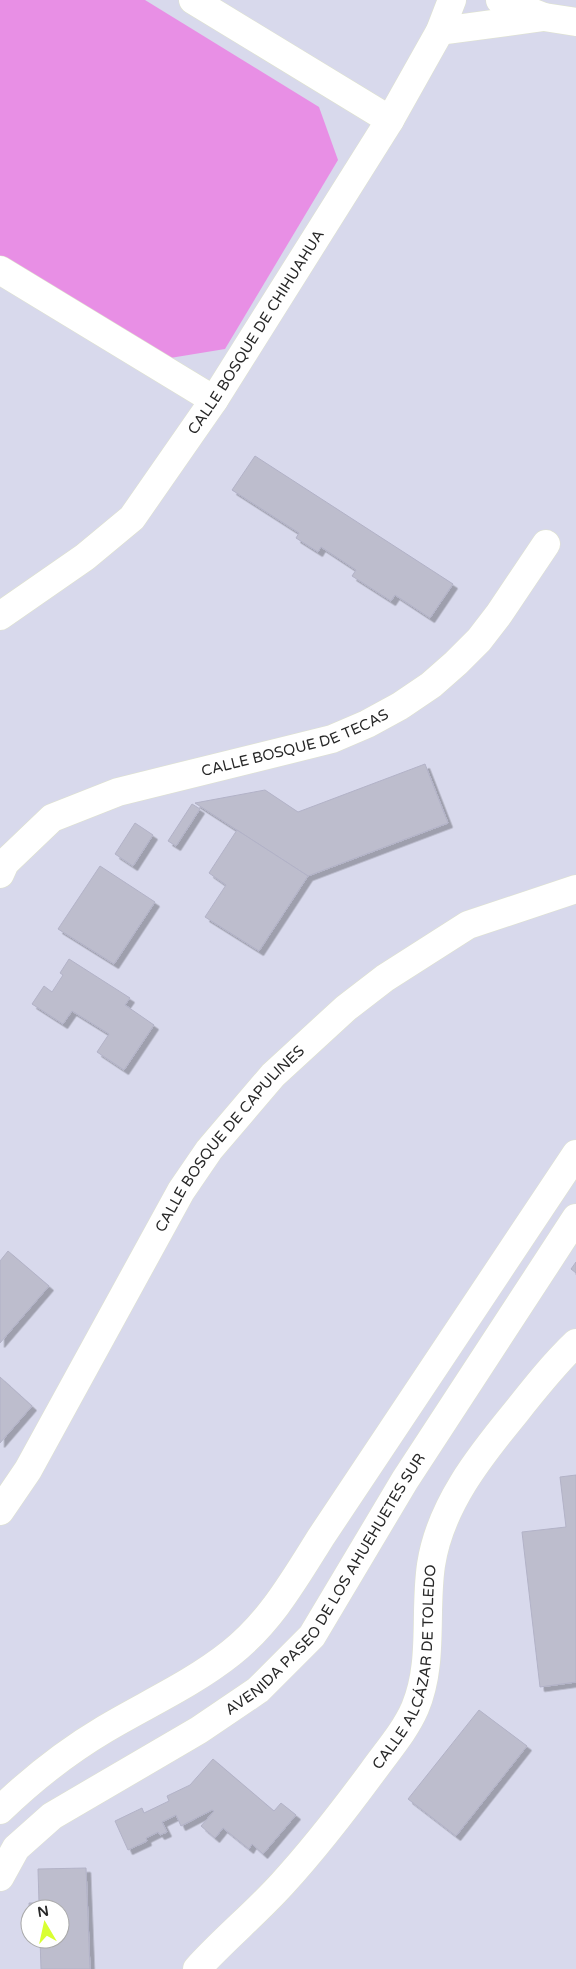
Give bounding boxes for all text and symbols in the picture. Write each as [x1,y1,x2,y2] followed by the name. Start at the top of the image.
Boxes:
[184,226,328,438] street label: CALLE BOSQUE DE CHIHUAHUA
[199,705,392,780] street label: CALLE BOSQUE DE TECAS
[151,1042,308,1235] street label: CALLE BOSQUE DE CAPULINES
[222,1450,429,1719] street label: AVENIDA PASEO DE LOS AHUEHUETES SUR
[368,1563,440,1773] street label: CALLE ALCÁZAR DE TOLEDO
[20,1899,70,1949] north arrow
[36,1902,50,1921] text: N

